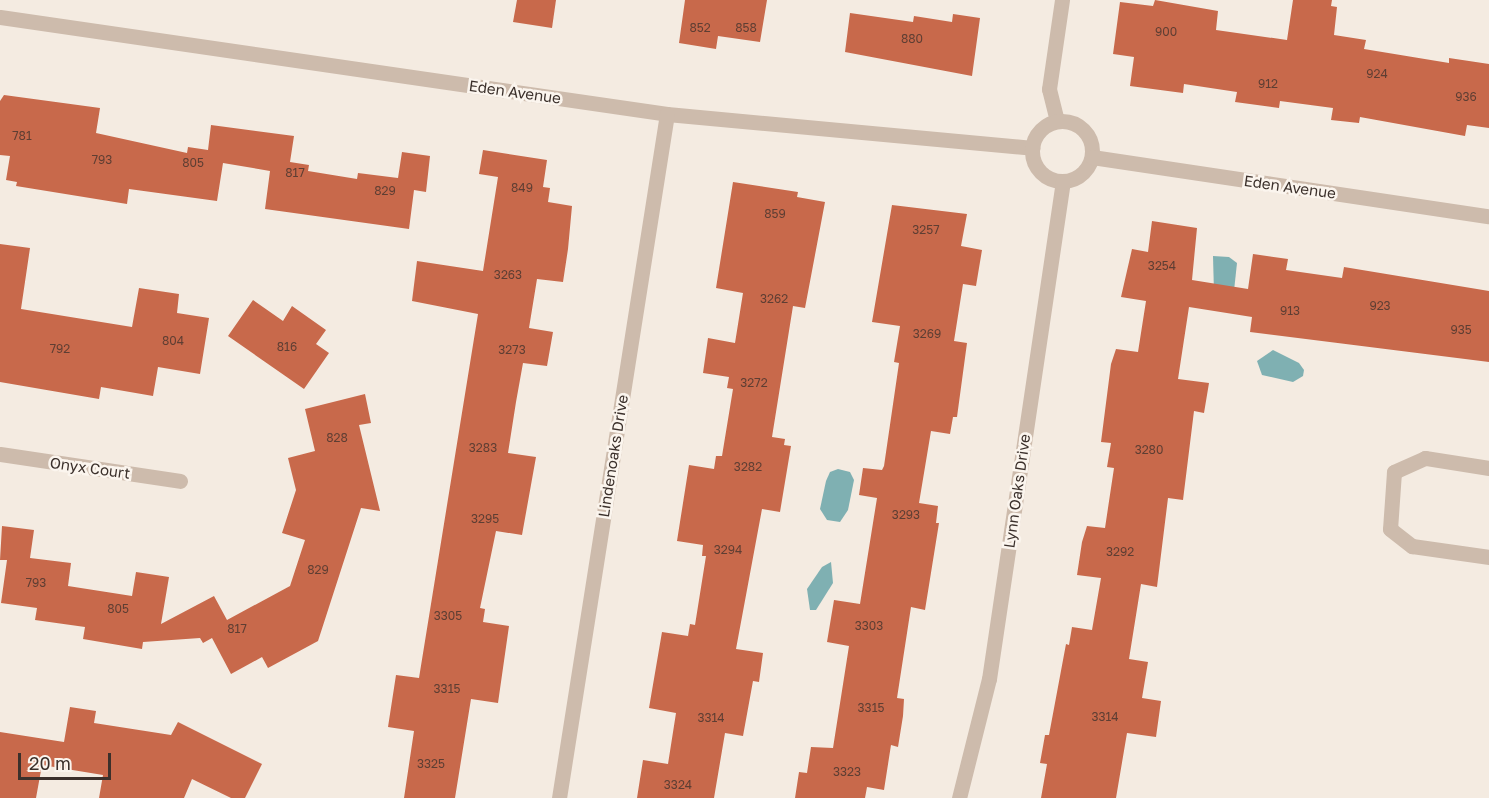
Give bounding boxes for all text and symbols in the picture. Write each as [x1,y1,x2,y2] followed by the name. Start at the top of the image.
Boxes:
[689,21,711,35] house number: 852
[735,21,757,35] house number: 858
[1155,25,1177,39] house number: 900
[901,32,923,46] house number: 880
[1366,67,1388,81] house number: 924
[468,77,562,107] street label: Eden Avenue
[1258,77,1278,91] house number: 912
[1455,90,1477,104] house number: 936
[12,129,32,143] house number: 781
[92,153,112,167] house number: 793
[182,156,204,170] house number: 805
[285,166,305,180] house number: 817
[1243,172,1337,202] street label: Eden Avenue
[511,181,533,195] house number: 849
[374,184,396,198] house number: 829
[764,207,786,221] house number: 859
[912,223,940,237] house number: 3257
[1148,259,1176,273] house number: 3254
[494,268,522,282] house number: 3263
[760,292,788,306] house number: 3262
[1369,299,1391,313] house number: 923
[1280,304,1300,318] house number: 913
[1450,323,1472,337] house number: 935
[913,327,941,341] house number: 3269
[162,334,184,348] house number: 804
[277,340,297,354] house number: 816
[50,342,70,356] house number: 792
[498,343,526,357] house number: 3273
[740,376,768,390] house number: 3272
[594,393,632,519] street label: Lindenoaks Drive
[326,431,348,445] house number: 828
[1000,433,1034,549] street label: Lynn Oaks Drive
[469,441,497,455] house number: 3283
[1135,443,1163,457] house number: 3280
[49,453,131,483] street label: Onyx Court
[734,460,762,474] house number: 3282
[892,508,920,522] house number: 3293
[471,512,499,526] house number: 3295
[714,543,742,557] house number: 3294
[1106,545,1134,559] house number: 3292
[307,563,329,577] house number: 829
[26,576,46,590] house number: 793
[107,602,129,616] house number: 805
[434,609,462,623] house number: 3305
[855,619,883,633] house number: 3303
[227,622,247,636] house number: 817
[434,682,460,696] house number: 3315
[858,701,884,715] house number: 3315
[1091,710,1119,724] house number: 3314
[697,711,725,725] house number: 3314
[21,741,114,779] scale bar
[29,752,71,774] text: 20 m
[417,757,445,771] house number: 3325
[833,765,861,779] house number: 3323
[664,778,692,792] house number: 3324

